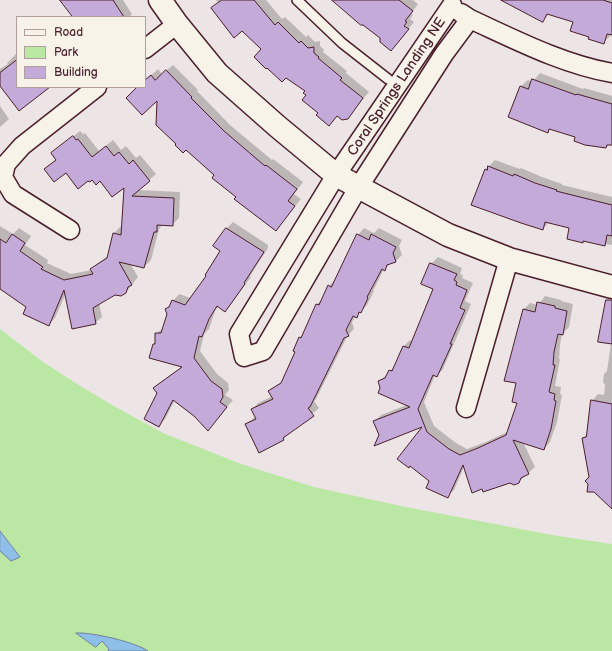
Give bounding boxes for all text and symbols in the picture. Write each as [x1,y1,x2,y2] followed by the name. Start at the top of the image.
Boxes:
[344,15,450,159] street label: Coral Springs Landing NE
[16,16,146,88] legend
[54,25,83,40] text: Road
[54,45,78,60] text: Park
[54,65,98,80] text: Building

